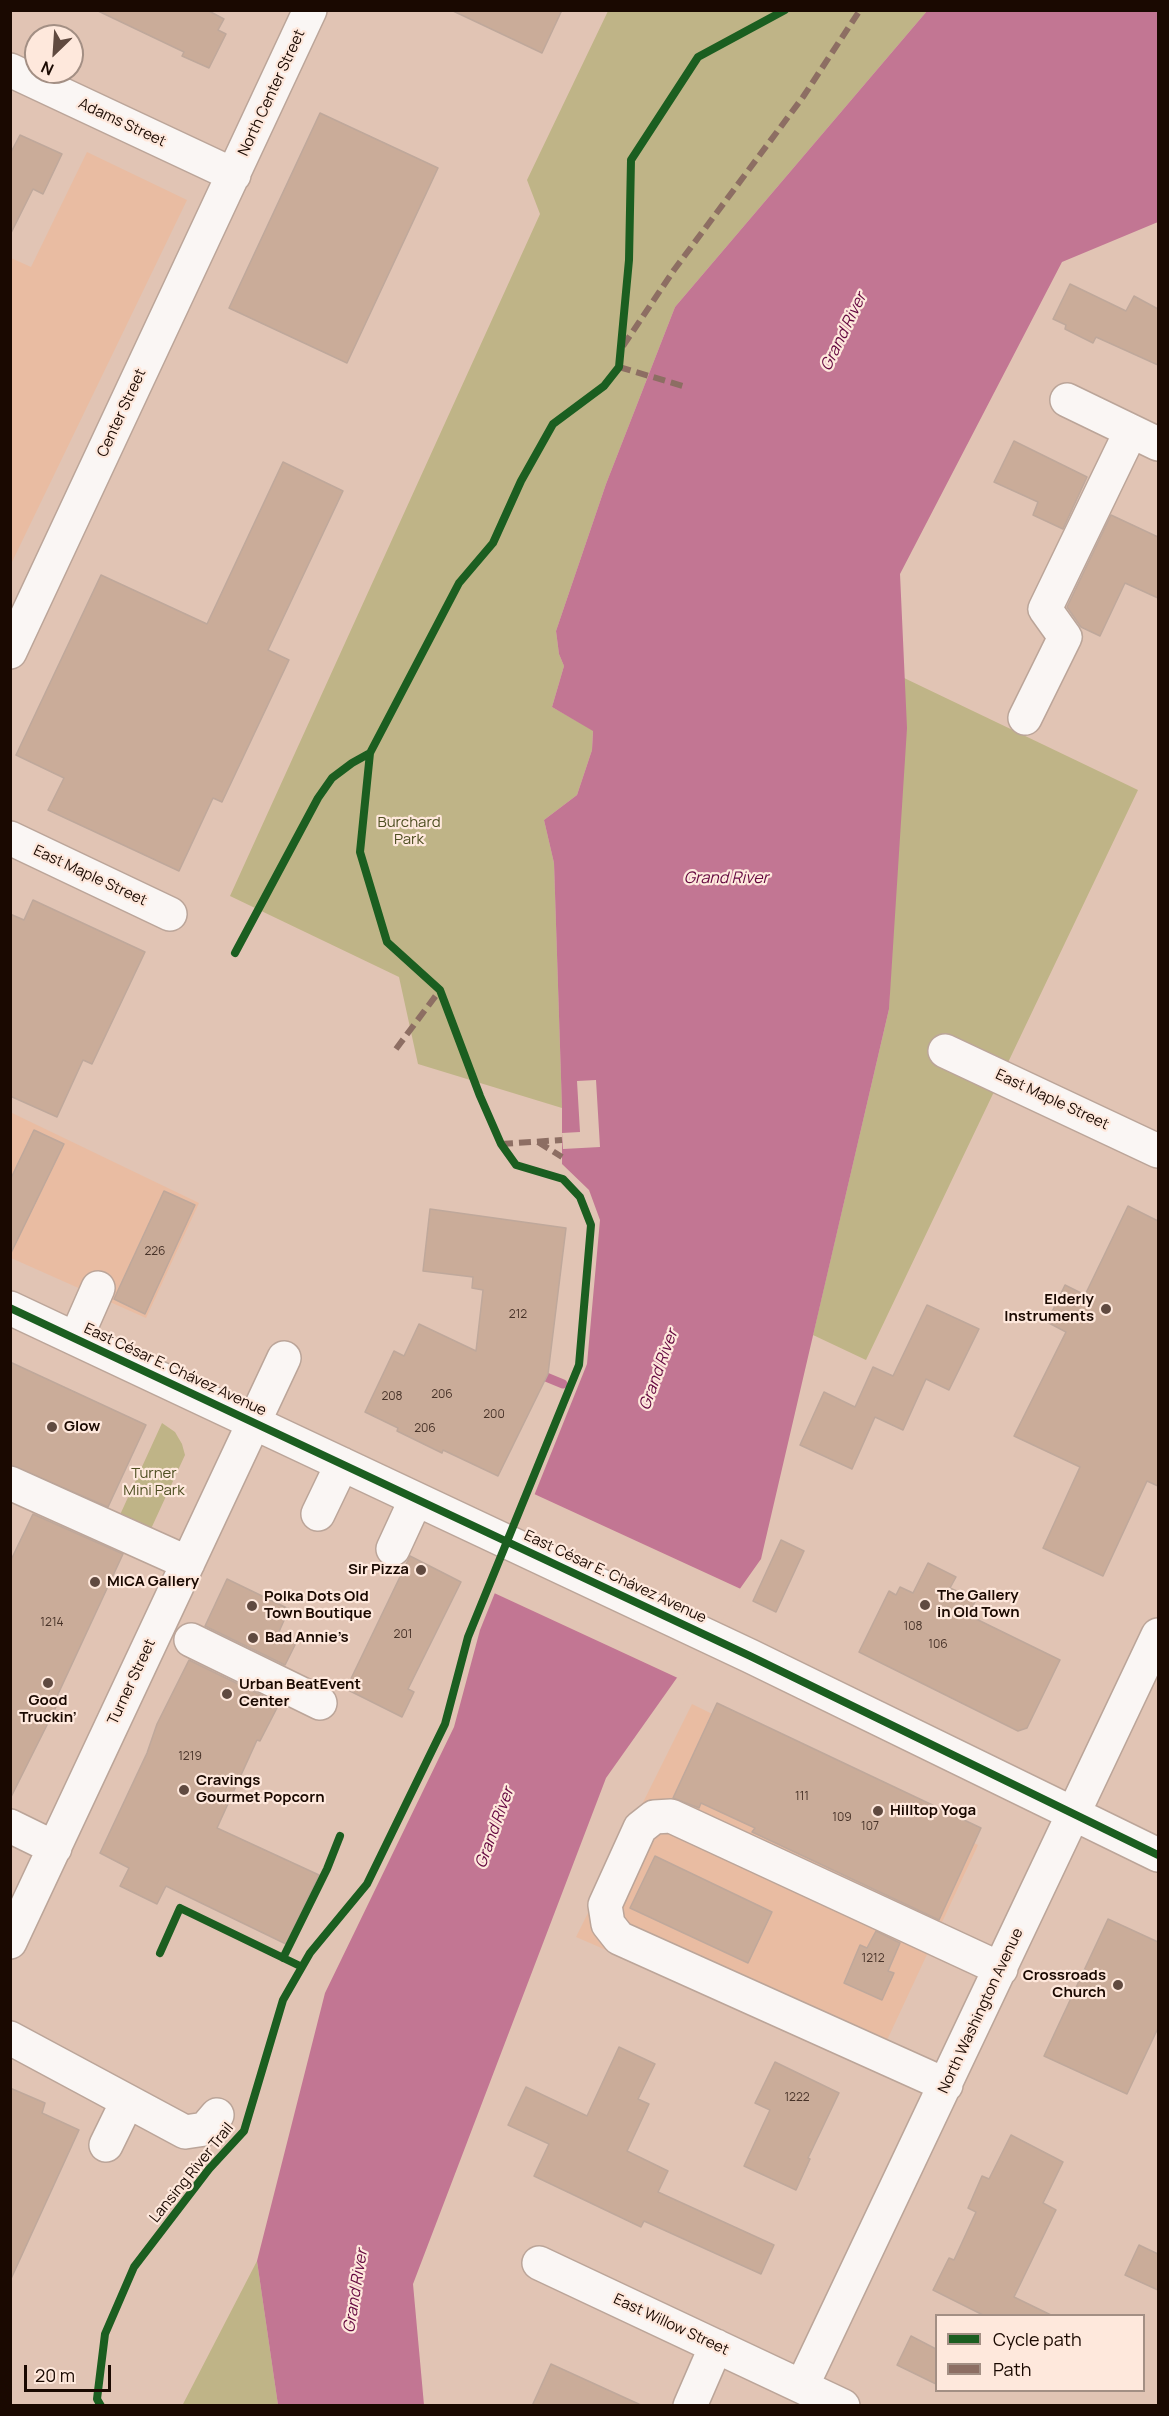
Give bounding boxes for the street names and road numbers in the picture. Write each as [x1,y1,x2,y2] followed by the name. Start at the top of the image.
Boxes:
[235,27,309,159] street label: North Center Street
[75,95,169,151] street label: Adams Street
[94,366,150,460] street label: Center Street
[30,842,150,910] street label: East Maple Street
[992,1066,1112,1134] street label: East Maple Street
[81,1320,269,1420] street label: East César E. Chávez Avenue
[521,1527,709,1627] street label: East César E. Chávez Avenue
[104,1636,160,1728] street label: Turner Street
[935,1926,1027,2096] street label: North Washington Avenue
[146,2119,238,2227] street label: Lansing River Trail
[610,2290,732,2360] street label: East Willow Street

